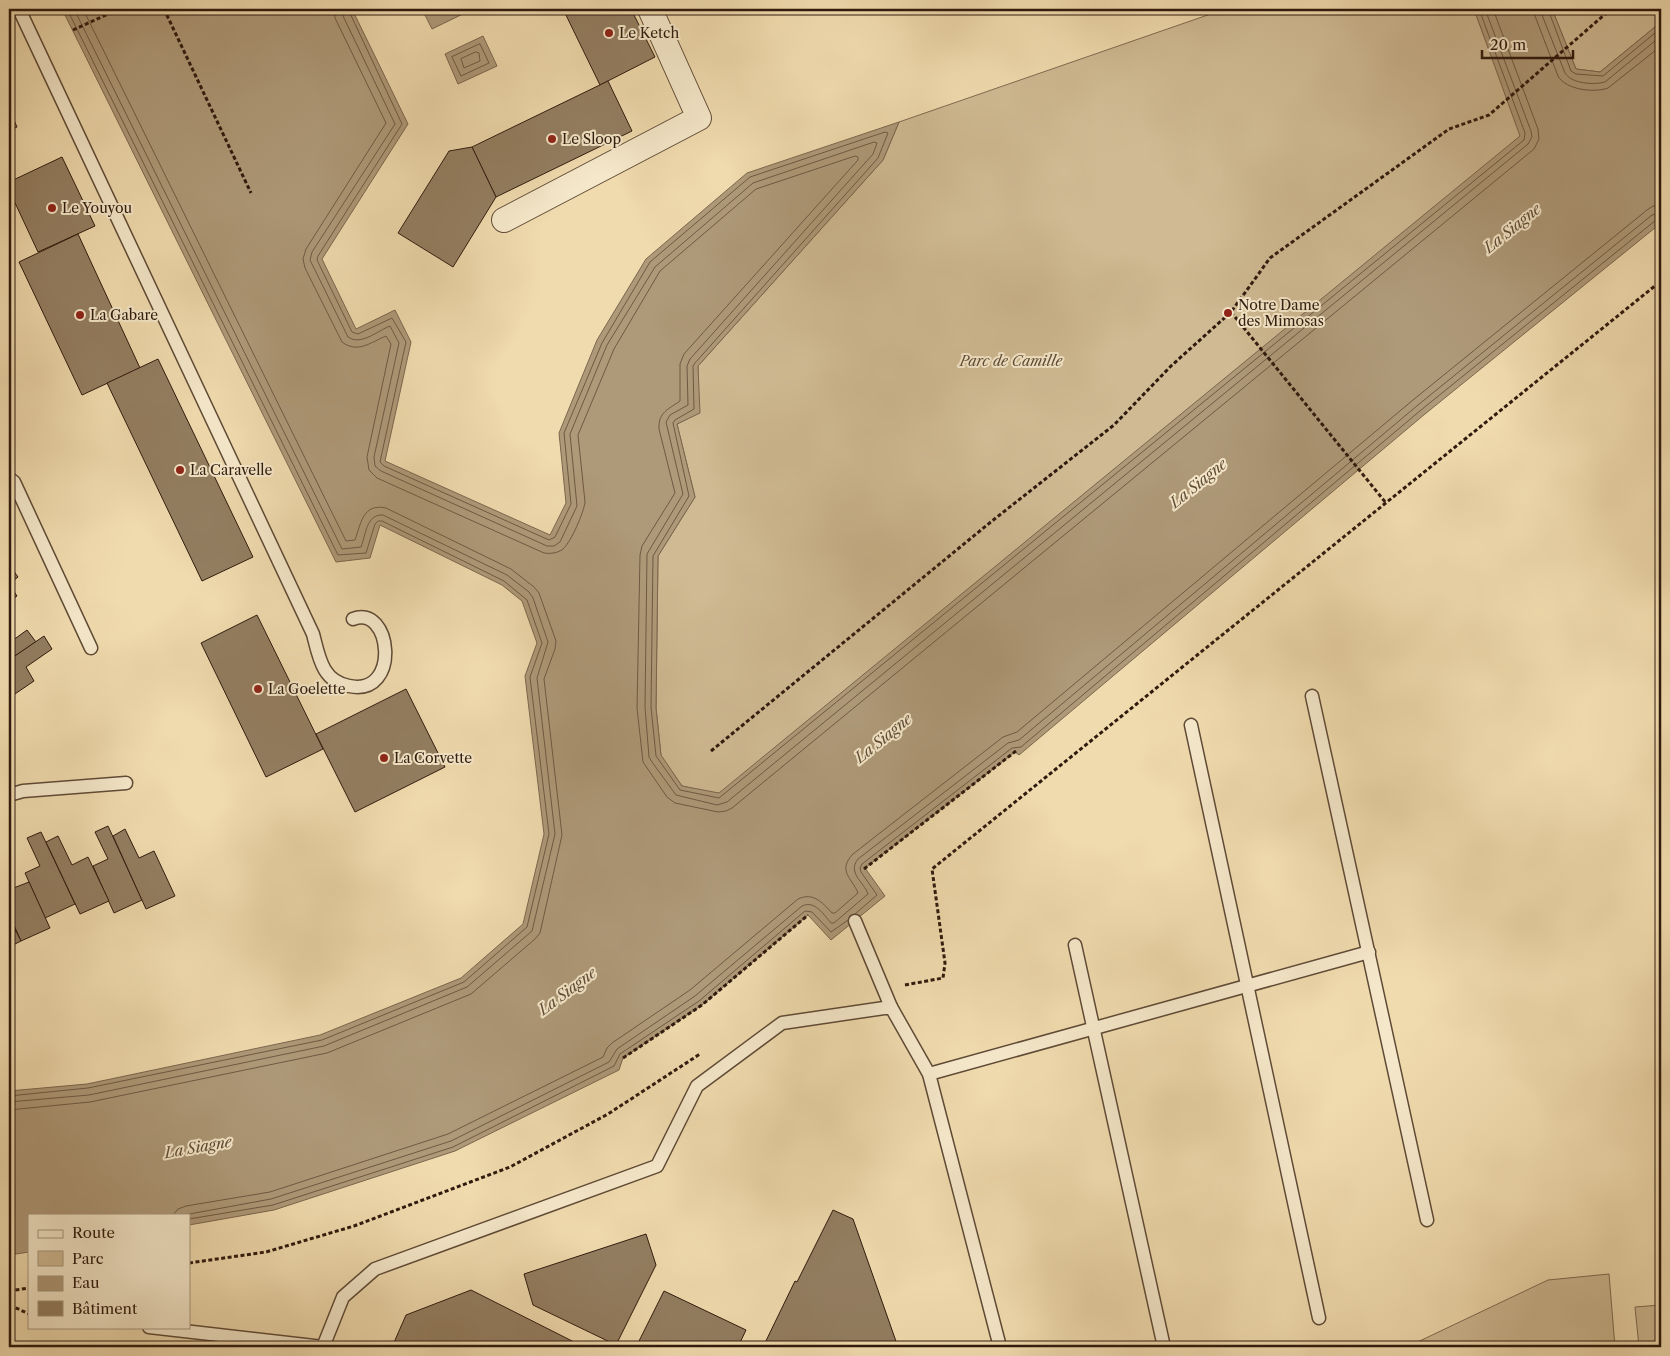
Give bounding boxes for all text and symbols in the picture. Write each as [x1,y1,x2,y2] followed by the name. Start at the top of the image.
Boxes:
[619,24,679,42] place label: Le Ketch
[603,27,615,39] marker: Le Ketch
[1482,28,1574,60] scale bar
[1490,35,1526,54] text: 20 m
[562,130,621,148] place label: Le Sloop
[546,133,558,145] marker: Le Sloop
[62,199,133,217] place label: Le Youyou
[1479,199,1545,257] water label: La Siagne
[46,202,58,214] marker: Le Youyou
[1238,296,1324,330] place label: Notre Dame des Mimosas
[90,306,158,324] place label: La Gabare
[1222,307,1234,319] marker: Notre Dame des Mimosas
[74,309,86,321] marker: La Gabare
[959,352,1063,370] park label: Parc de Camille
[1165,454,1231,512] water label: La Siagne
[190,461,272,479] place label: La Caravelle
[174,464,186,476] marker: La Caravelle
[268,680,346,698] place label: La Goelette
[252,683,264,695] marker: La Goelette
[850,709,916,767] water label: La Siagne
[394,749,472,767] place label: La Corvette
[378,752,390,764] marker: La Corvette
[533,963,600,1020] water label: La Siagne
[162,1132,234,1162] water label: La Siagne
[28,1214,190,1328] legend
[72,1223,115,1242] text: Route
[72,1249,104,1268] text: Parc
[72,1273,100,1292] text: Eau
[72,1299,138,1318] text: Bâtiment

